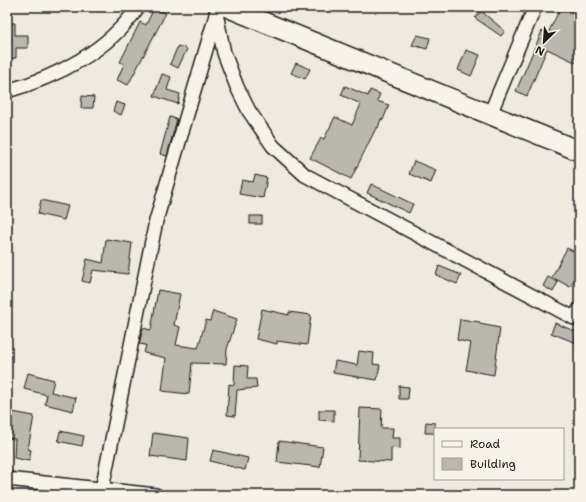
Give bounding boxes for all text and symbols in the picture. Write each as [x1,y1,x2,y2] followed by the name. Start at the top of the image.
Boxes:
[524,22,564,62] north arrow
[533,42,547,59] text: N
[434,428,564,480] legend
[470,436,501,452] text: Road
[470,456,516,472] text: Building

